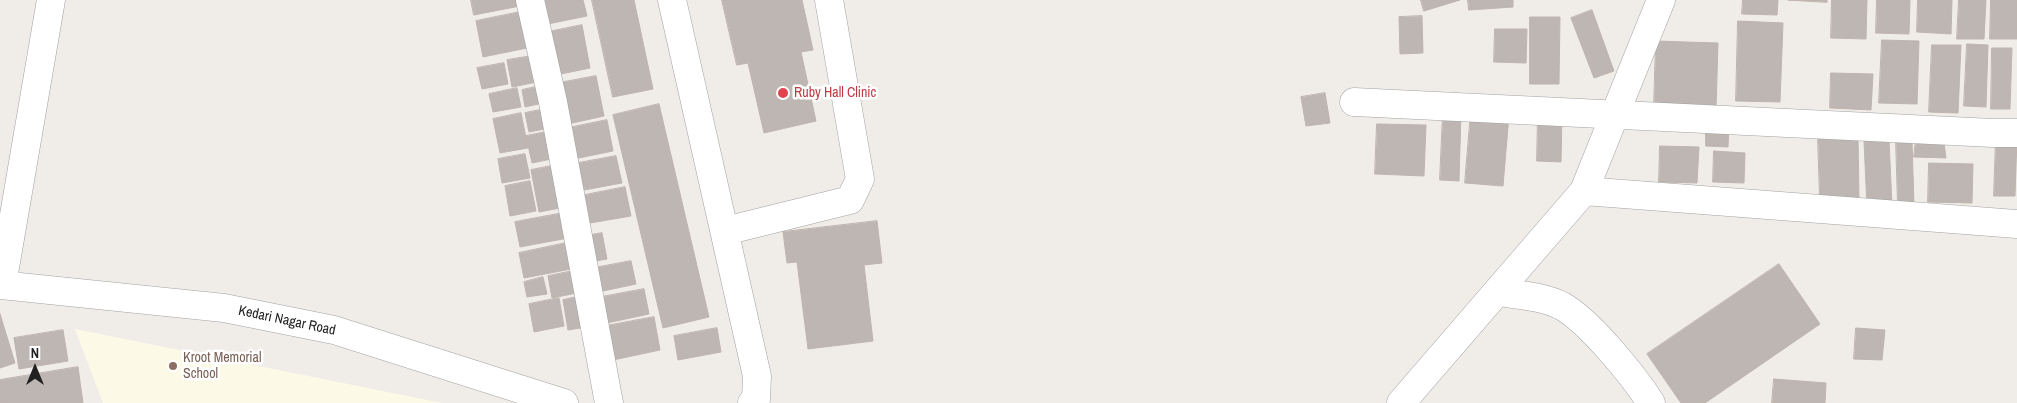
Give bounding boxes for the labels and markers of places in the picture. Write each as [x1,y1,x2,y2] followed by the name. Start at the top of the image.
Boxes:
[794,85,876,101] place label: Ruby Hall Clinic
[776,86,790,100] marker: Ruby Hall Clinic
[183,350,261,382] place label: Kroot Memorial School
[167,360,179,372] marker: Kroot Memorial School

